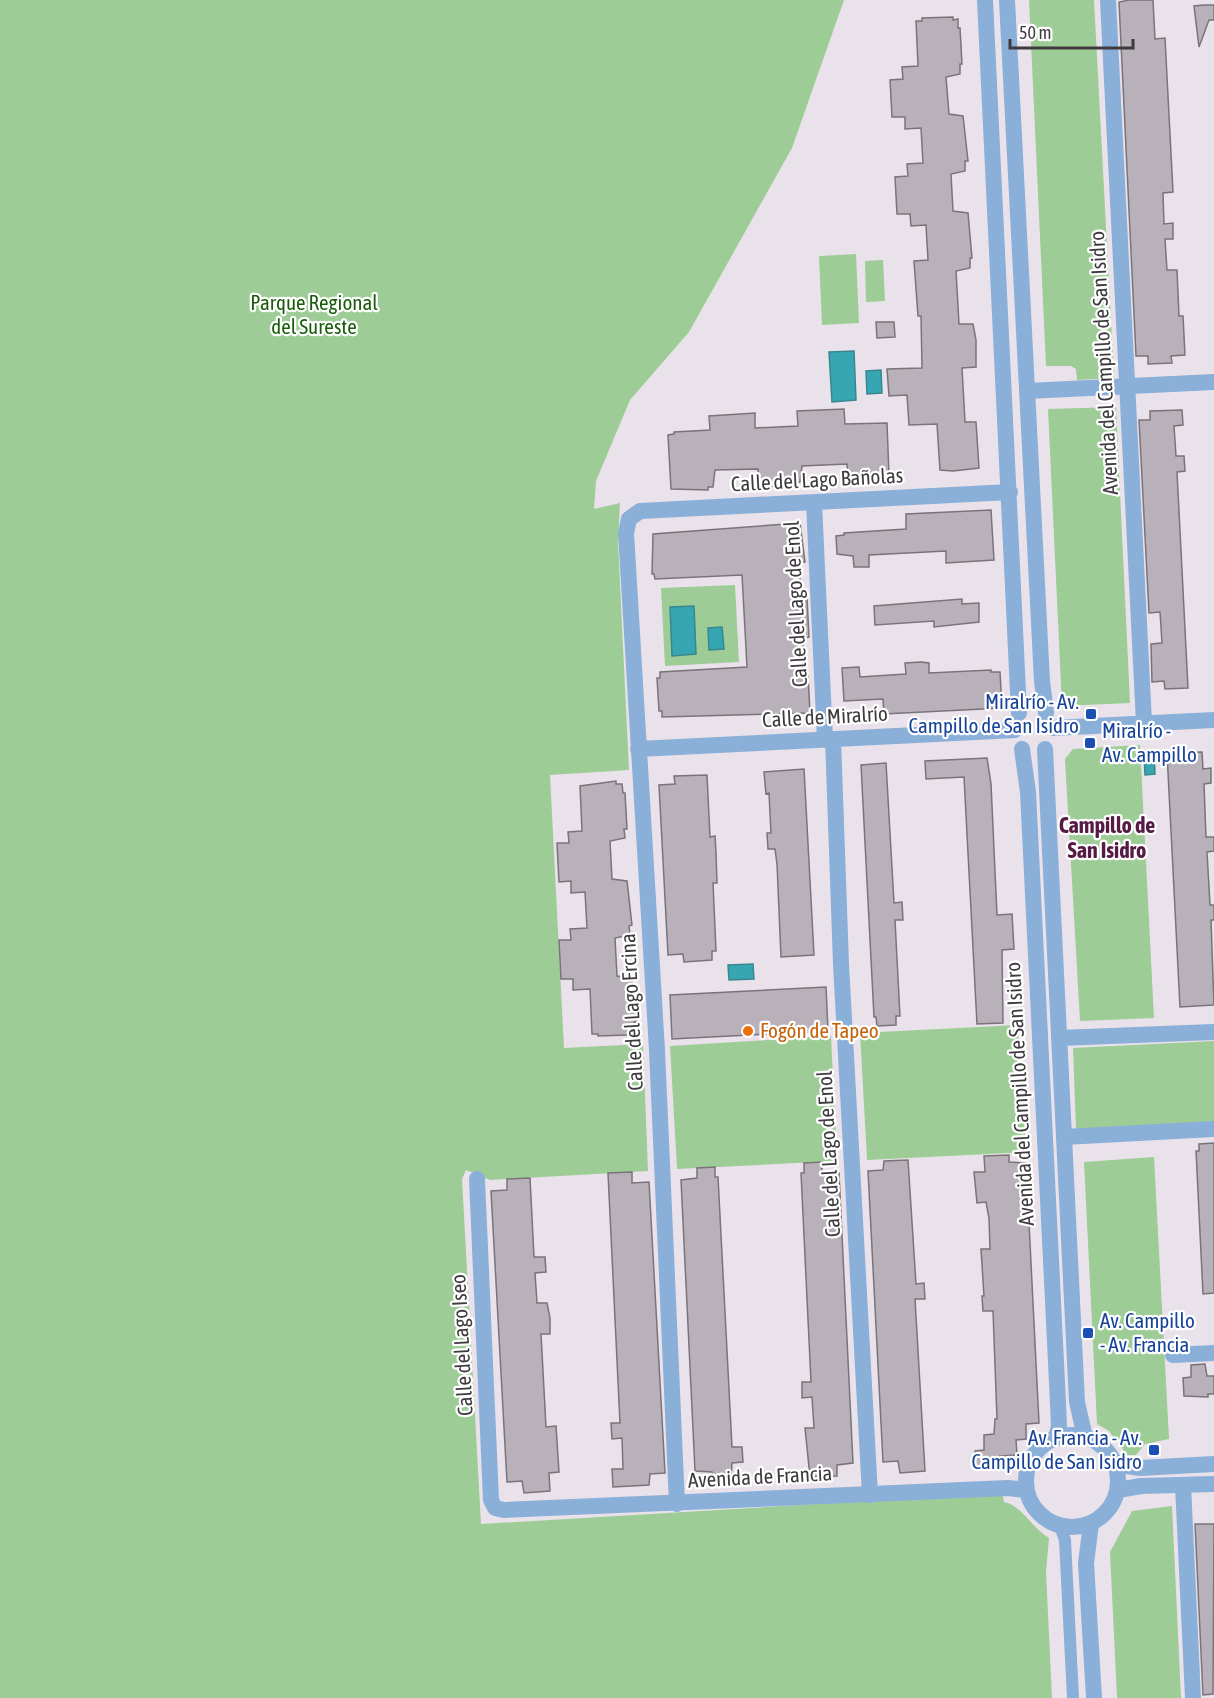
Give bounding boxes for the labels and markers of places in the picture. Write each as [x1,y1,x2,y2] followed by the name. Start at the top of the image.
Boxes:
[909,689,1079,737] place label: Miralrío - Av. Campillo de San Isidro
[1084,707,1098,721] marker: Miralrío - Av. Campillo de San Isidro
[1102,718,1197,766] place label: Miralrío - Av. Campillo
[1083,736,1097,750] marker: Miralrío - Av. Campillo
[760,1018,879,1042] place label: Fogón de Tapeo
[741,1024,755,1038] marker: Fogón de Tapeo
[1100,1308,1195,1356] place label: Av. Campillo - Av. Francia
[1081,1326,1095,1340] marker: Av. Campillo - Av. Francia
[972,1425,1142,1473] place label: Av. Francia - Av. Campillo de San Isidro
[1147,1443,1161,1457] marker: Av. Francia - Av. Campillo de San Isidro

